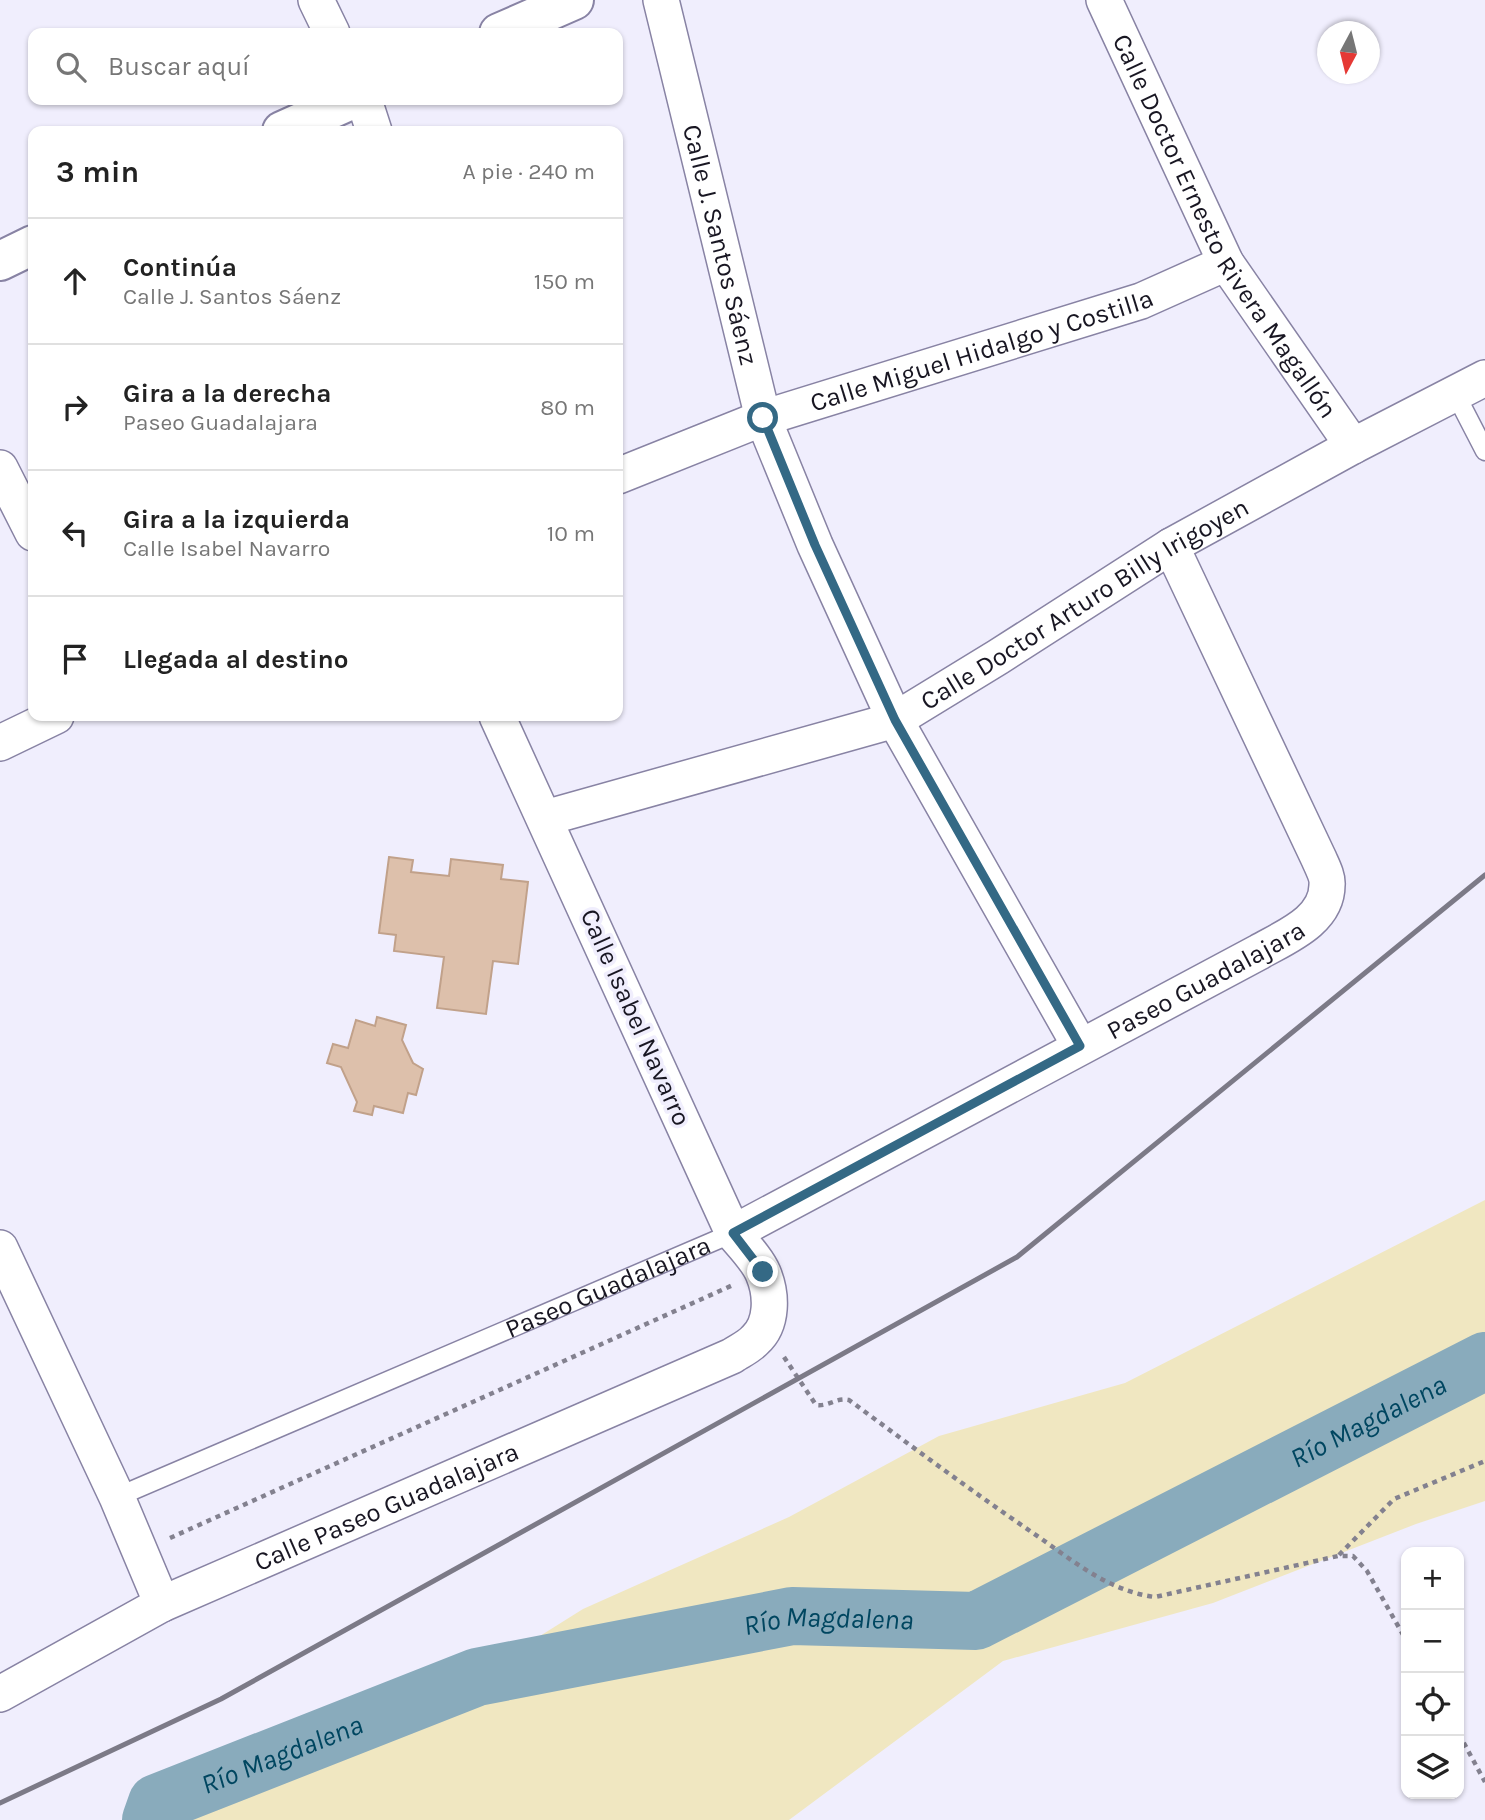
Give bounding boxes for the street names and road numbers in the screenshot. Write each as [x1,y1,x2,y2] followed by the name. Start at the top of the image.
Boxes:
[1106,29,1344,424] street label: Calle Doctor Ernesto Rivera Magallón
[676,121,765,368] street label: Calle J. Santos Sáenz
[807,283,1158,418] street label: Calle Miguel Hidalgo y Costilla
[915,491,1254,717] street label: Calle Doctor Arturo Billy Irigoyen
[574,904,697,1131] street label: Calle Isabel Navarro
[1101,914,1311,1047] street label: Paseo Guadalajara
[501,1229,715,1345] street label: Paseo Guadalajara
[250,1436,523,1578] street label: Calle Paseo Guadalajara

